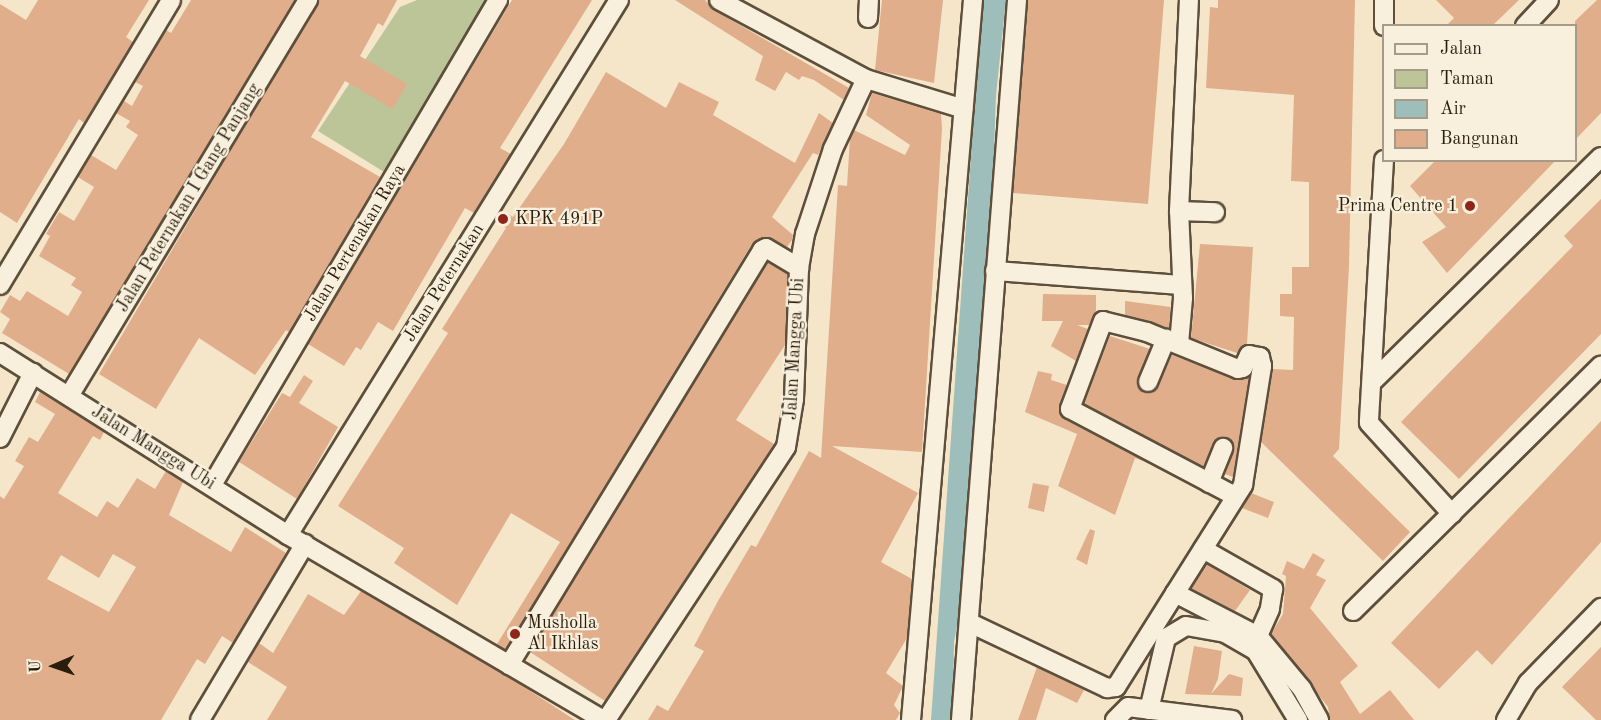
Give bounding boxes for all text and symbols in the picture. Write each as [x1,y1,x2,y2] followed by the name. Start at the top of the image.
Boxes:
[1382,24,1577,162] legend
[1440,40,1482,58] text: Jalan
[1440,70,1494,88] text: Taman
[112,80,266,316] street label: Jalan Peternakan I Gang Panjang
[1440,100,1466,118] text: Air
[1440,130,1519,148] text: Bangunan
[299,160,411,326] street label: Jalan Pertenakan Raya
[1338,195,1458,217] place label: Prima Centre 1
[1463,199,1477,213] marker: Prima Centre 1
[515,208,603,230] place label: KPK 491P
[496,212,510,226] marker: KPK 491P
[399,220,489,346] street label: Jalan Peternakan
[780,277,810,421] street label: Jalan Mangga Ubi
[87,401,219,495] street label: Jalan Mangga Ubi
[527,613,598,656] place label: Musholla Al Ikhlas
[508,627,522,641] marker: Musholla Al Ikhlas
[24,636,84,696] north arrow
[28,660,44,673] text: U

